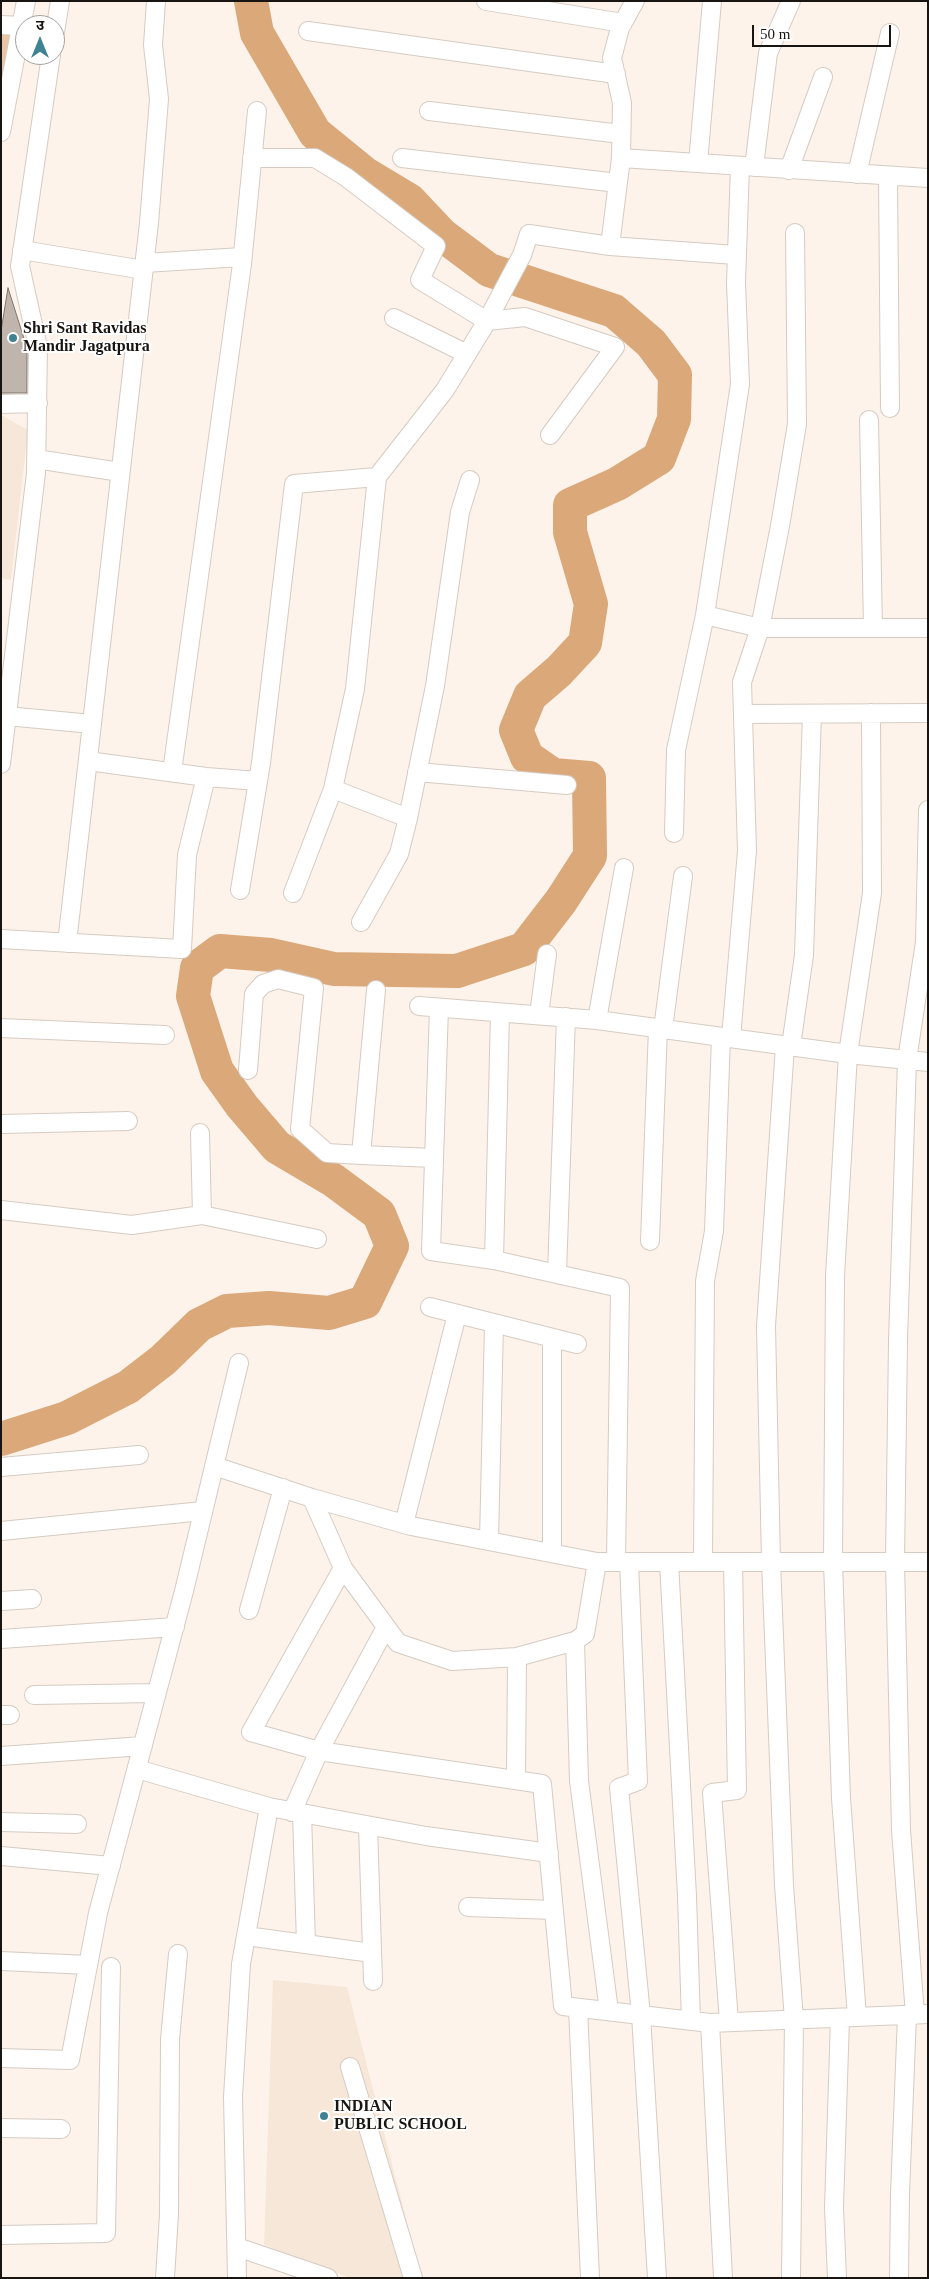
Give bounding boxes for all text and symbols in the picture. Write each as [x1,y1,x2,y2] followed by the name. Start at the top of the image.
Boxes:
[15,15,65,65] north arrow
[754,15,893,47] scale bar
[36,18,44,33] text: उ
[760,26,790,42] text: 50 m
[23,319,150,357] place label: Shri Sant Ravidas Mandir Jagatpura
[7,332,19,344] marker: Shri Sant Ravidas Mandir Jagatpura
[334,2097,467,2135] place label: INDIAN PUBLIC SCHOOL
[318,2110,330,2122] marker: INDIAN PUBLIC SCHOOL

